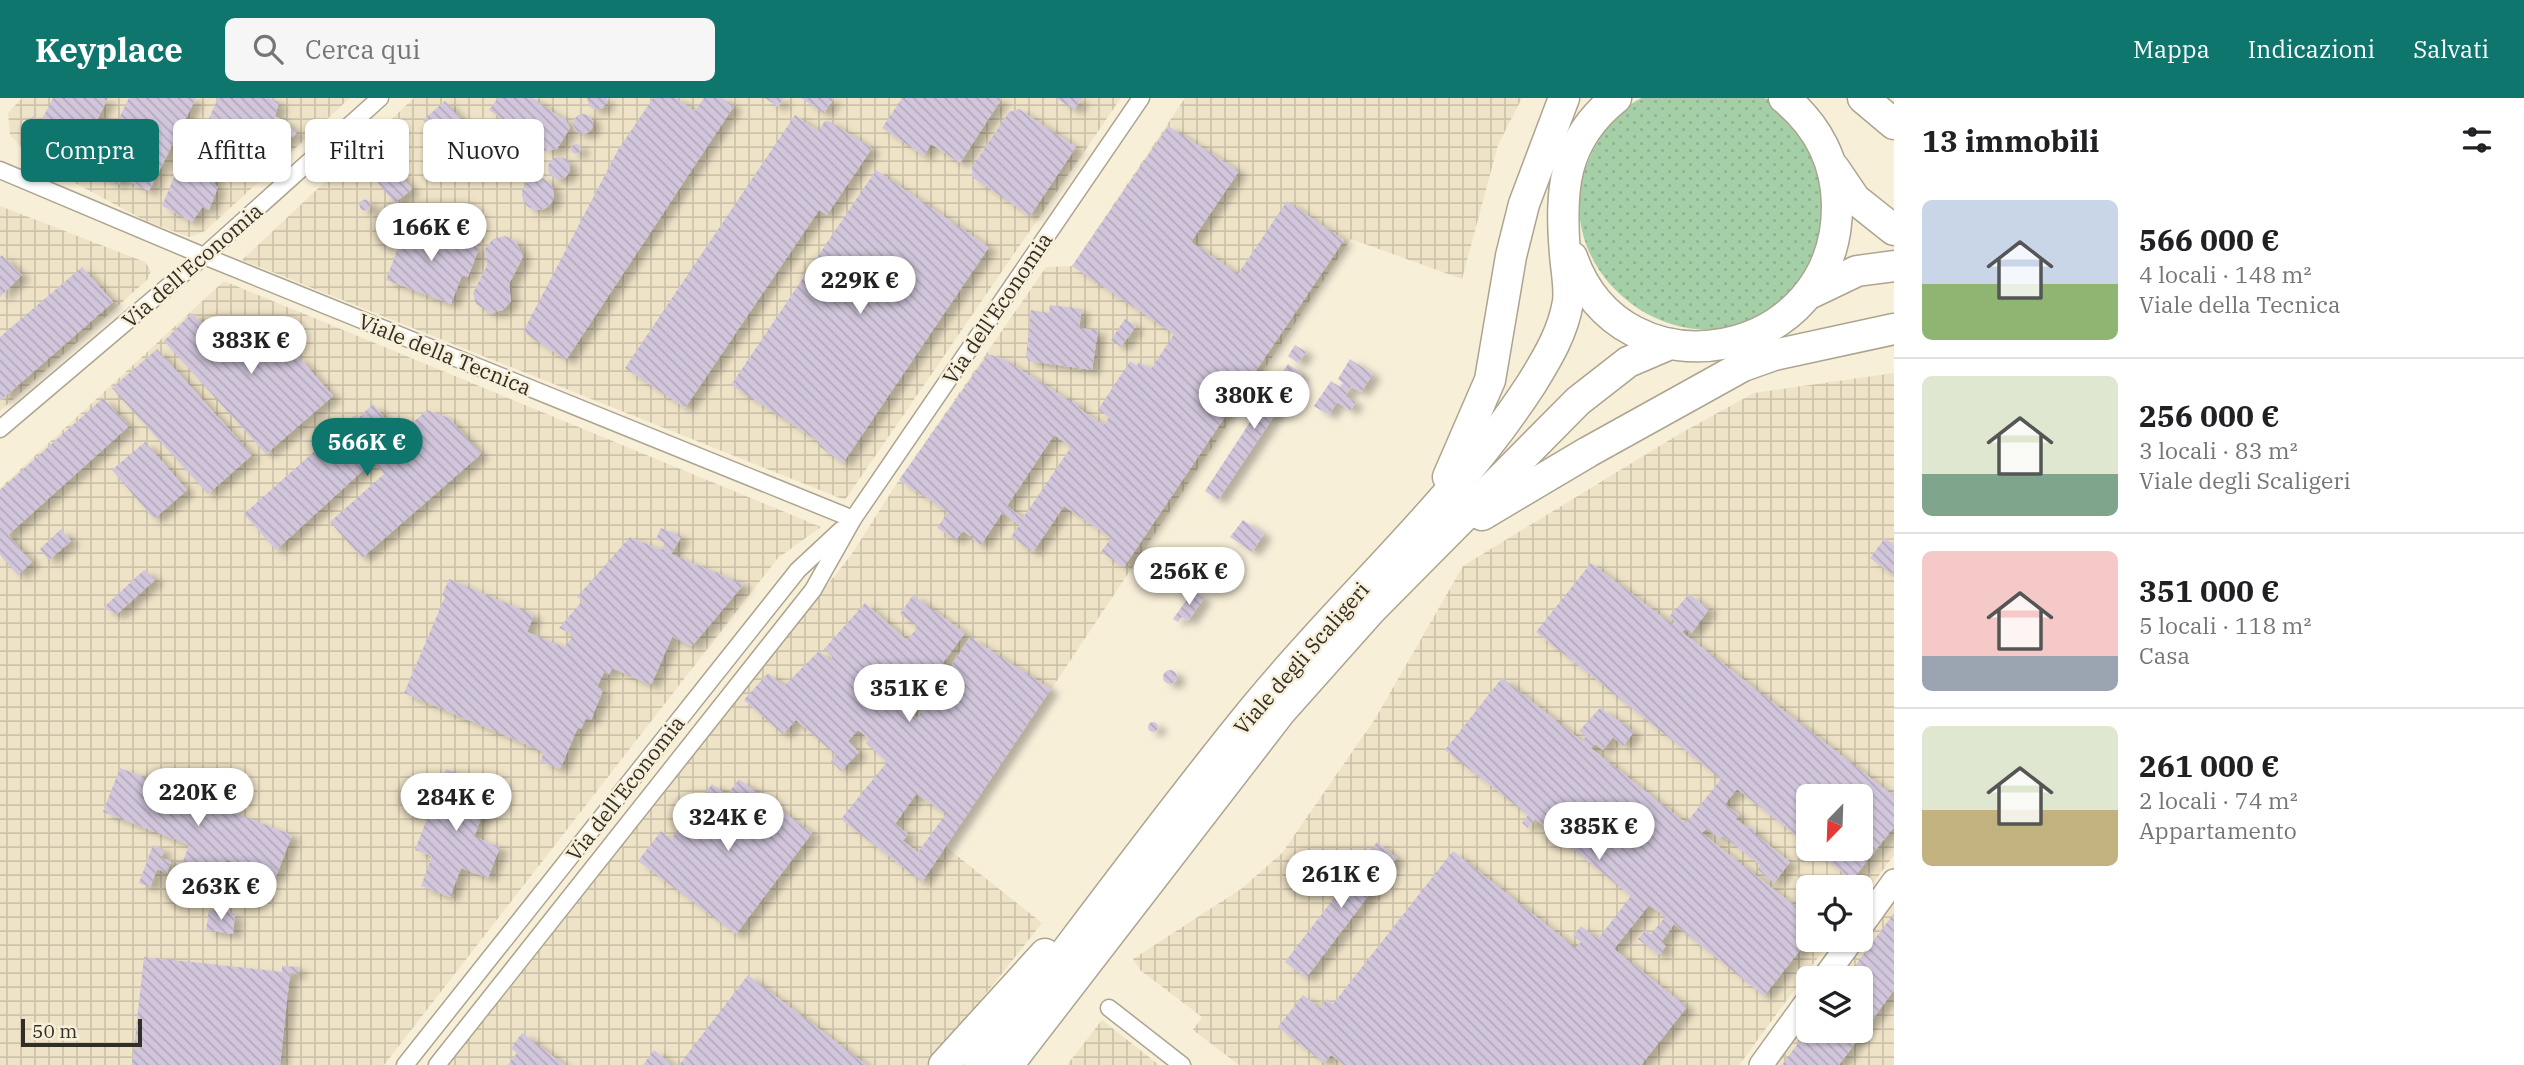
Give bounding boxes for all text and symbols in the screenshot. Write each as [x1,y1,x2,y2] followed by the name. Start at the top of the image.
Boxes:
[225,18,715,81] search box
[35,28,183,71] text: Keyplace
[249,30,287,68] icon: search
[305,32,420,66] text: Cerca qui
[2133,33,2210,65] text: Mappa
[2248,33,2375,65] text: Indicazioni
[2413,33,2489,65] text: Salvati
[21,119,159,182] chip: Compra
[173,119,291,182] chip: Affitta
[305,119,409,182] chip: Filtri
[423,119,544,182] chip: Nuovo
[1922,121,2099,160] text: 13 immobili
[2458,121,2496,159] icon: filters
[116,196,268,334] street label: Via dell'Economia
[374,204,488,263] pin: 166K €
[392,211,470,241] text: 166K €
[2139,220,2280,259] text: 566 000 €
[936,227,1058,389] street label: Via dell'Economia
[1978,228,2062,312] icon: home
[803,256,917,316] pin: 229K €
[2139,259,2311,289] text: 4 locali · 148 m²
[821,264,899,294] text: 229K €
[2139,289,2341,319] text: Viale della Tecnica
[354,307,536,401] street label: Viale della Tecnica
[194,316,308,376] pin: 383K €
[212,324,290,354] text: 383K €
[1197,372,1311,431] pin: 380K €
[1215,379,1293,409] text: 380K €
[2139,396,2280,435] text: 256 000 €
[1978,404,2062,488] icon: home
[310,418,424,478] pin: 566K €
[328,426,406,456] text: 566K €
[2139,435,2298,465] text: 3 locali · 83 m²
[2139,465,2351,495] text: Viale degli Scaligeri
[1132,547,1246,607] pin: 256K €
[1150,555,1228,585] text: 256K €
[2139,571,2280,610] text: 351 000 €
[1227,576,1375,740] street label: Viale degli Scaligeri
[1978,579,2062,663] icon: home
[2139,610,2311,640] text: 5 locali · 118 m²
[2139,640,2190,670] text: Casa
[852,664,966,724] pin: 351K €
[870,672,948,702] text: 351K €
[559,710,691,866] street label: Via dell'Economia
[2139,746,2280,785] text: 261 000 €
[1978,754,2062,838] icon: home
[141,768,255,828] pin: 220K €
[399,774,513,833] pin: 284K €
[159,776,237,806] text: 220K €
[417,781,495,811] text: 284K €
[1796,784,1872,861] north arrow
[1796,784,1873,1043] map controls
[2139,785,2298,815] text: 2 locali · 74 m²
[671,794,785,853] pin: 324K €
[689,801,767,831] text: 324K €
[1542,802,1656,862] pin: 385K €
[1560,810,1638,840] text: 385K €
[2139,815,2297,845] text: Appartamento
[1284,850,1398,910] pin: 261K €
[1302,858,1380,888] text: 261K €
[164,862,278,922] pin: 263K €
[182,870,260,900] text: 263K €
[1796,875,1873,952] button: locate
[1796,966,1873,1043] button: layers
[21,1016,142,1048] scale bar
[32,1019,77,1043] text: 50 m

